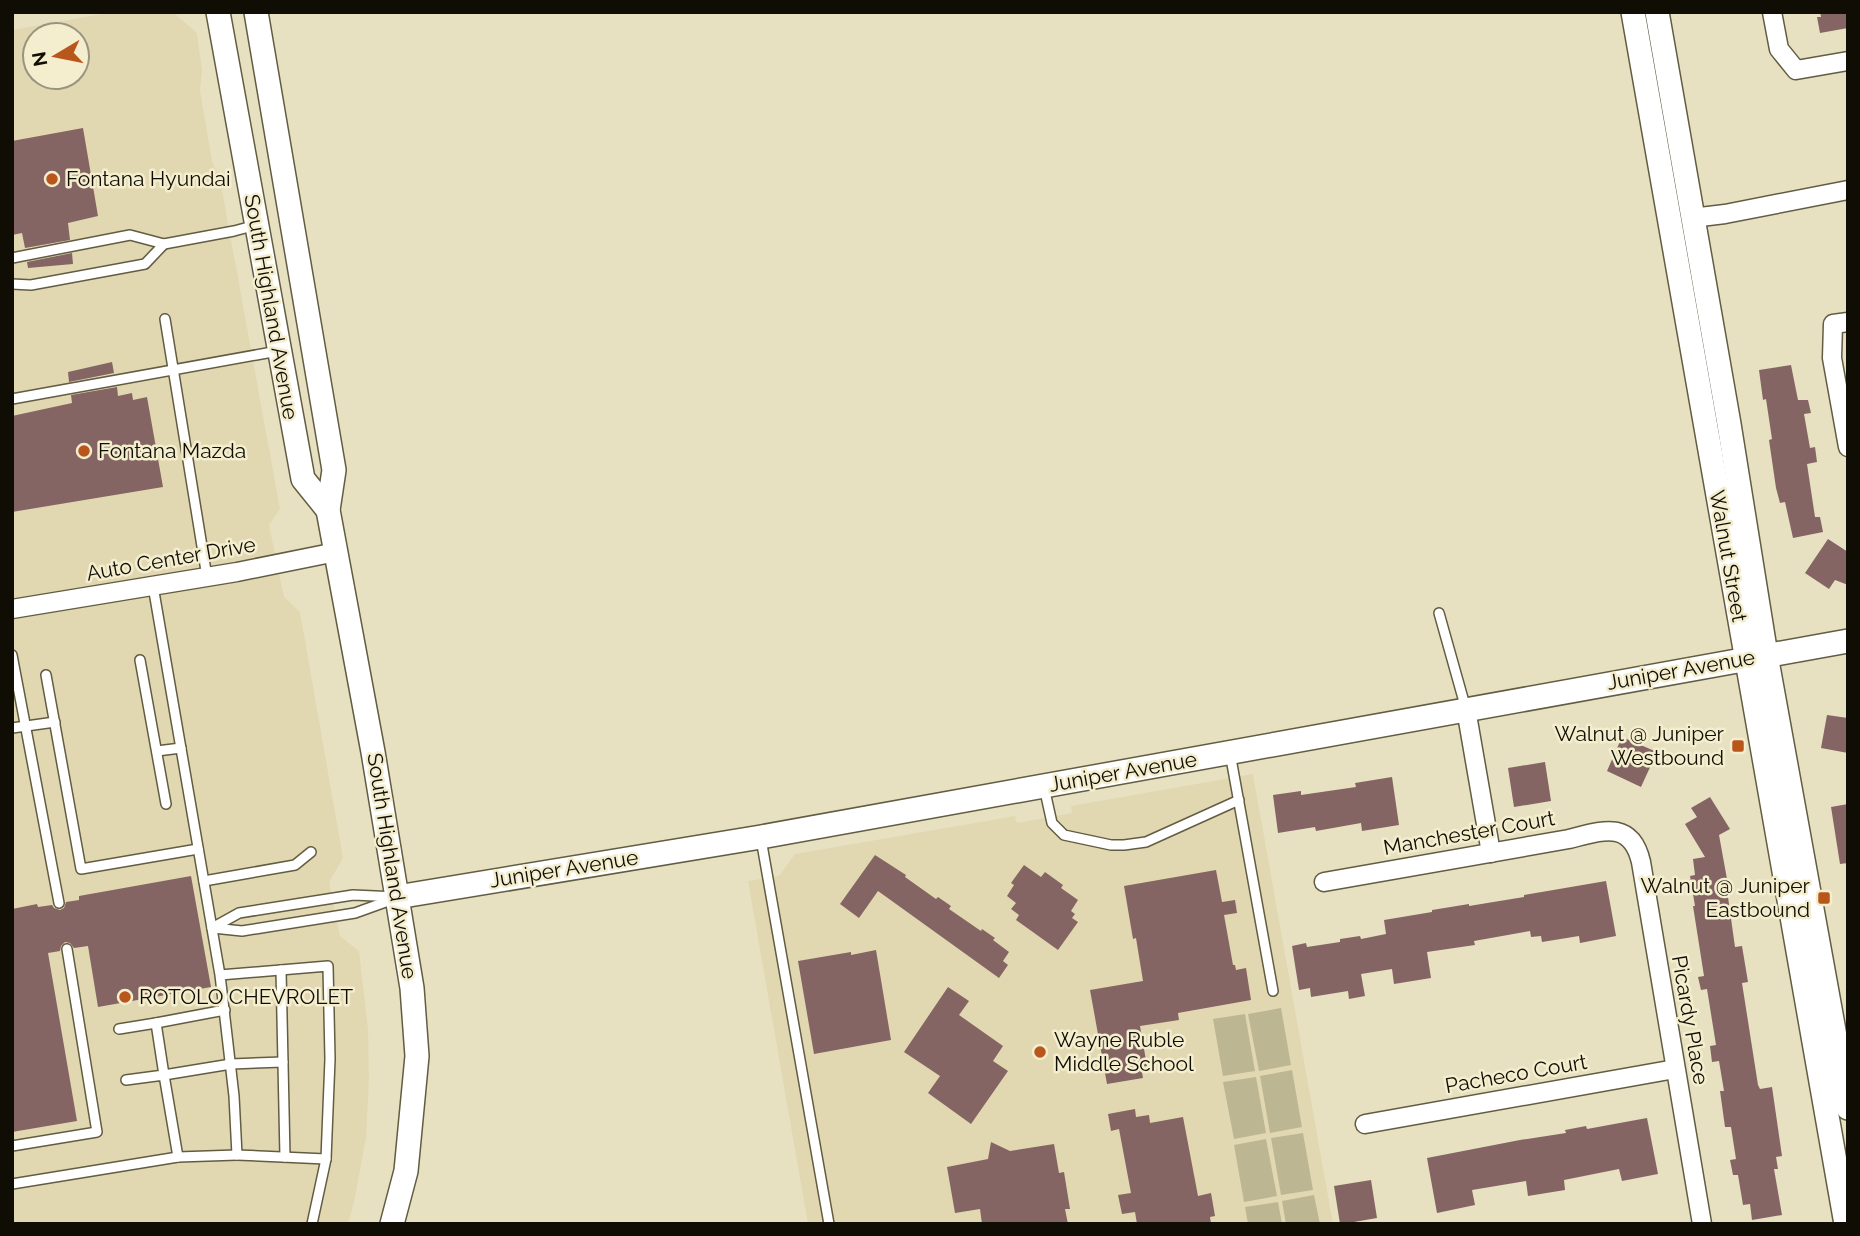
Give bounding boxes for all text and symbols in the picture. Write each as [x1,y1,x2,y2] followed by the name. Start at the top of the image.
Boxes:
[21,21,91,91] north arrow
[27,50,51,68] text: N
[66,166,231,191] place label: Fontana Hyundai
[44,171,60,187] marker: Fontana Hyundai
[239,192,304,422] street label: South Highland Avenue
[98,438,246,463] place label: Fontana Mazda
[76,443,92,459] marker: Fontana Mazda
[1705,488,1752,624] street label: Walnut Street
[84,531,258,586] street label: Auto Center Drive
[1605,644,1757,695] street label: Juniper Avenue
[1555,721,1725,770] place label: Walnut @ Juniper Westbound
[1730,738,1746,754] marker: Walnut @ Juniper Westbound
[1047,746,1199,797] street label: Juniper Avenue
[362,751,423,981] street label: South Highland Avenue
[1381,805,1556,860] street label: Manchester Court
[488,844,640,893] street label: Juniper Avenue
[1641,873,1811,922] place label: Walnut @ Juniper Eastbound
[1816,890,1832,906] marker: Walnut @ Juniper Eastbound
[1667,953,1714,1087] street label: Picardy Place
[139,984,353,1009] place label: ROTOLO CHEVROLET
[117,989,133,1005] marker: ROTOLO CHEVROLET
[1054,1027,1194,1076] place label: Wayne Ruble Middle School
[1032,1044,1048,1060] marker: Wayne Ruble Middle School
[1443,1049,1589,1098] street label: Pacheco Court

